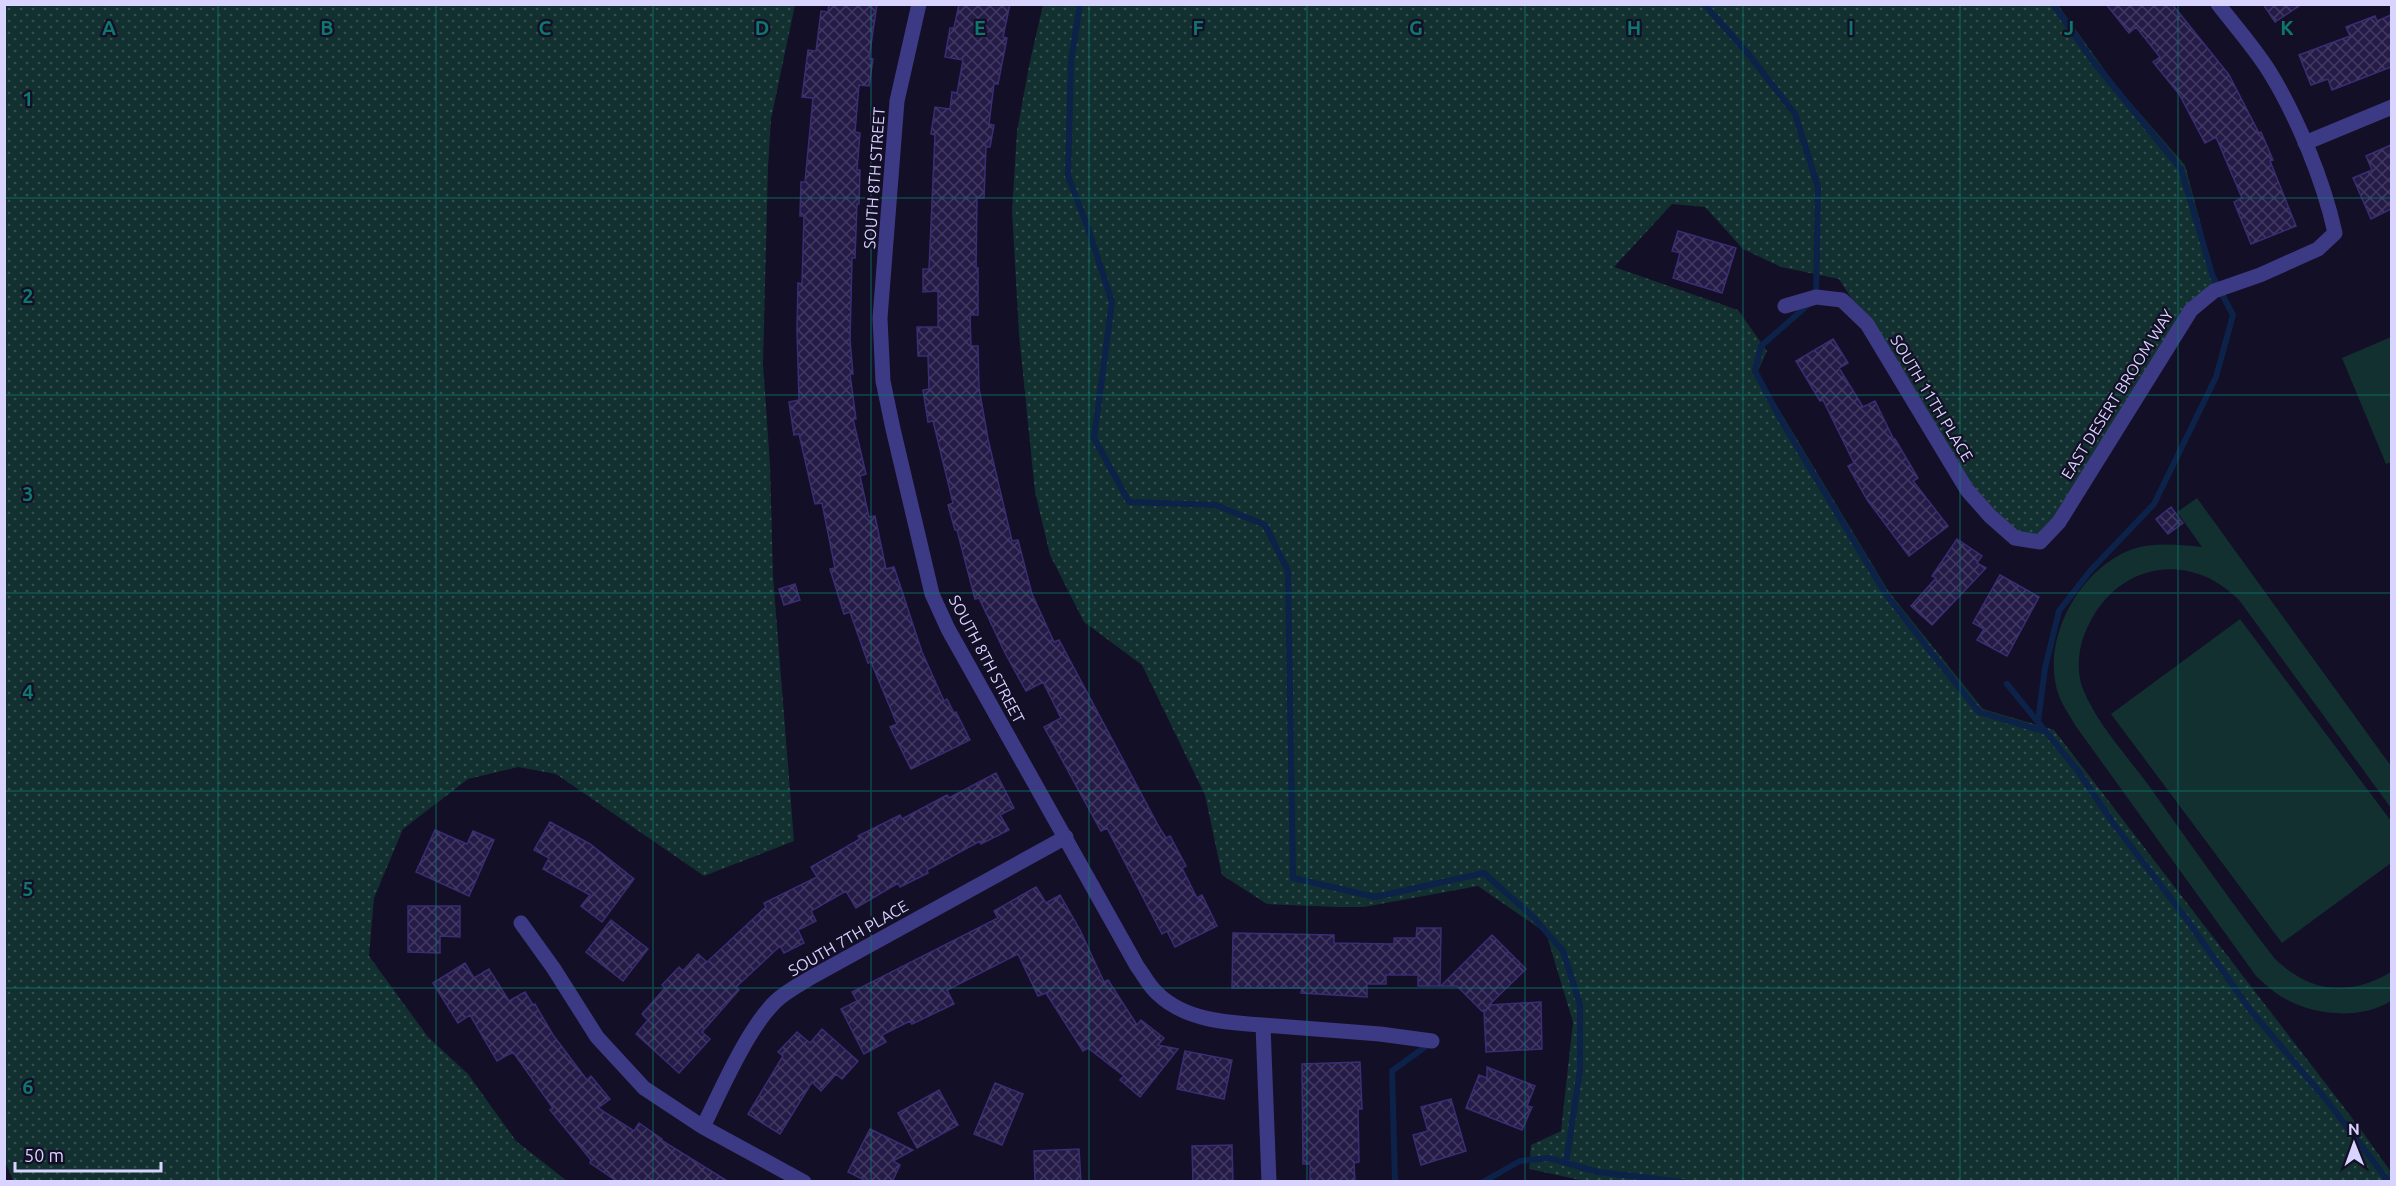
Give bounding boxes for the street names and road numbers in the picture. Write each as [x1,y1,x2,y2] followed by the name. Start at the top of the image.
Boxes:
[860,106,888,250] street label: SOUTH 8TH STREET
[2057,305,2177,482] street label: EAST DESERT BROOM WAY
[1887,331,1977,465] street label: SOUTH 11TH PLACE
[946,592,1028,726] street label: SOUTH 8TH STREET
[785,896,911,980] street label: SOUTH 7TH PLACE

